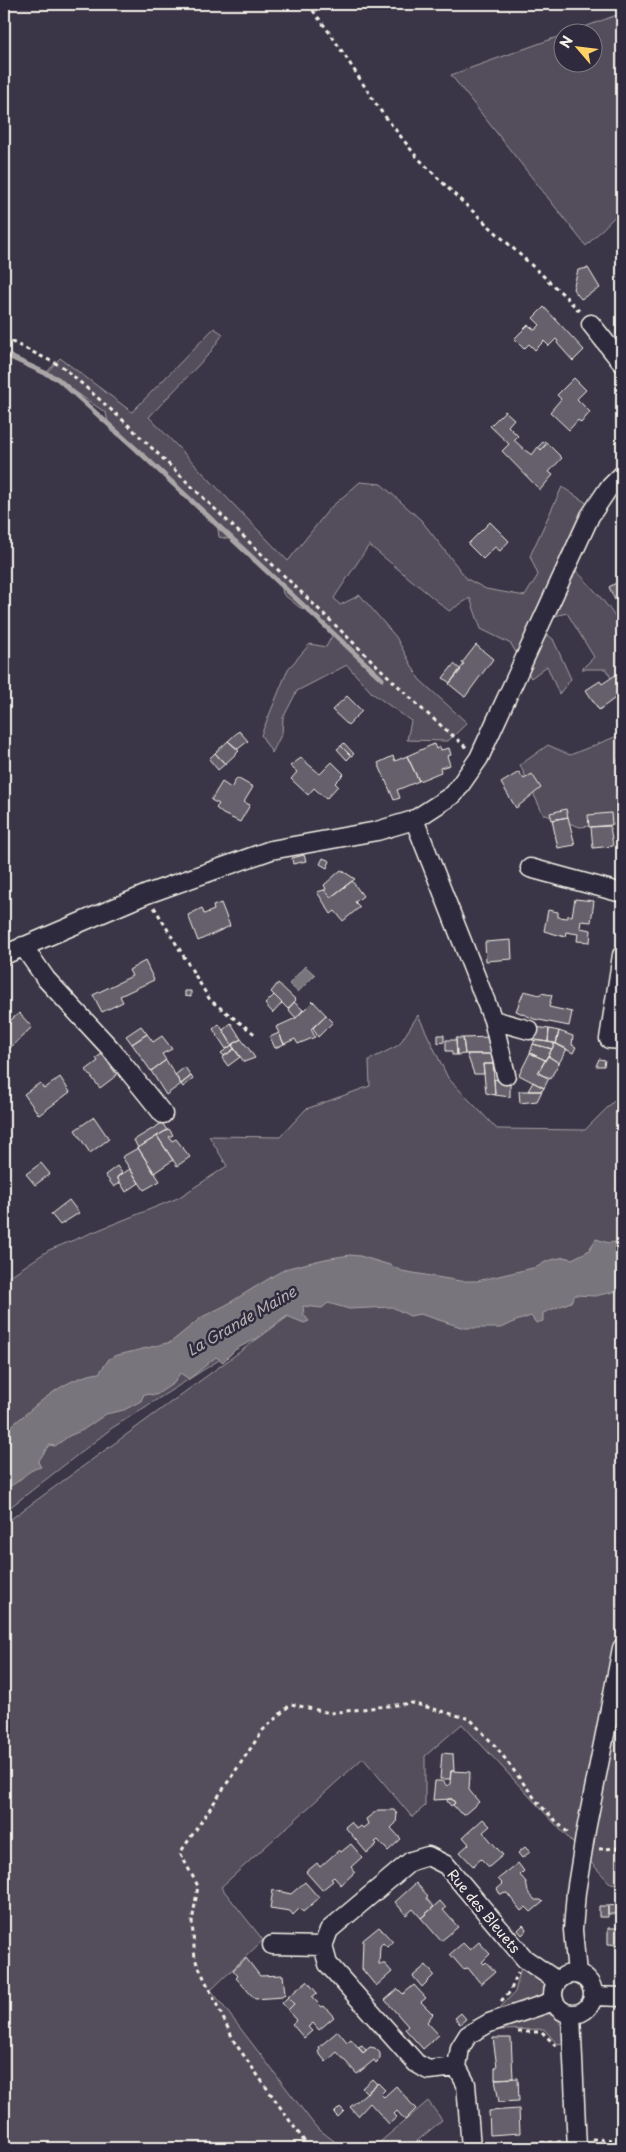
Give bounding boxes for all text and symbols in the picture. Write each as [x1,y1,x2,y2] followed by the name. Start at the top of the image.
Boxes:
[554,22,604,72] north arrow
[554,32,578,51] text: N
[182,1279,301,1361] water label: La Grande Maine
[443,1864,526,1958] street label: Rue des Bleuets

